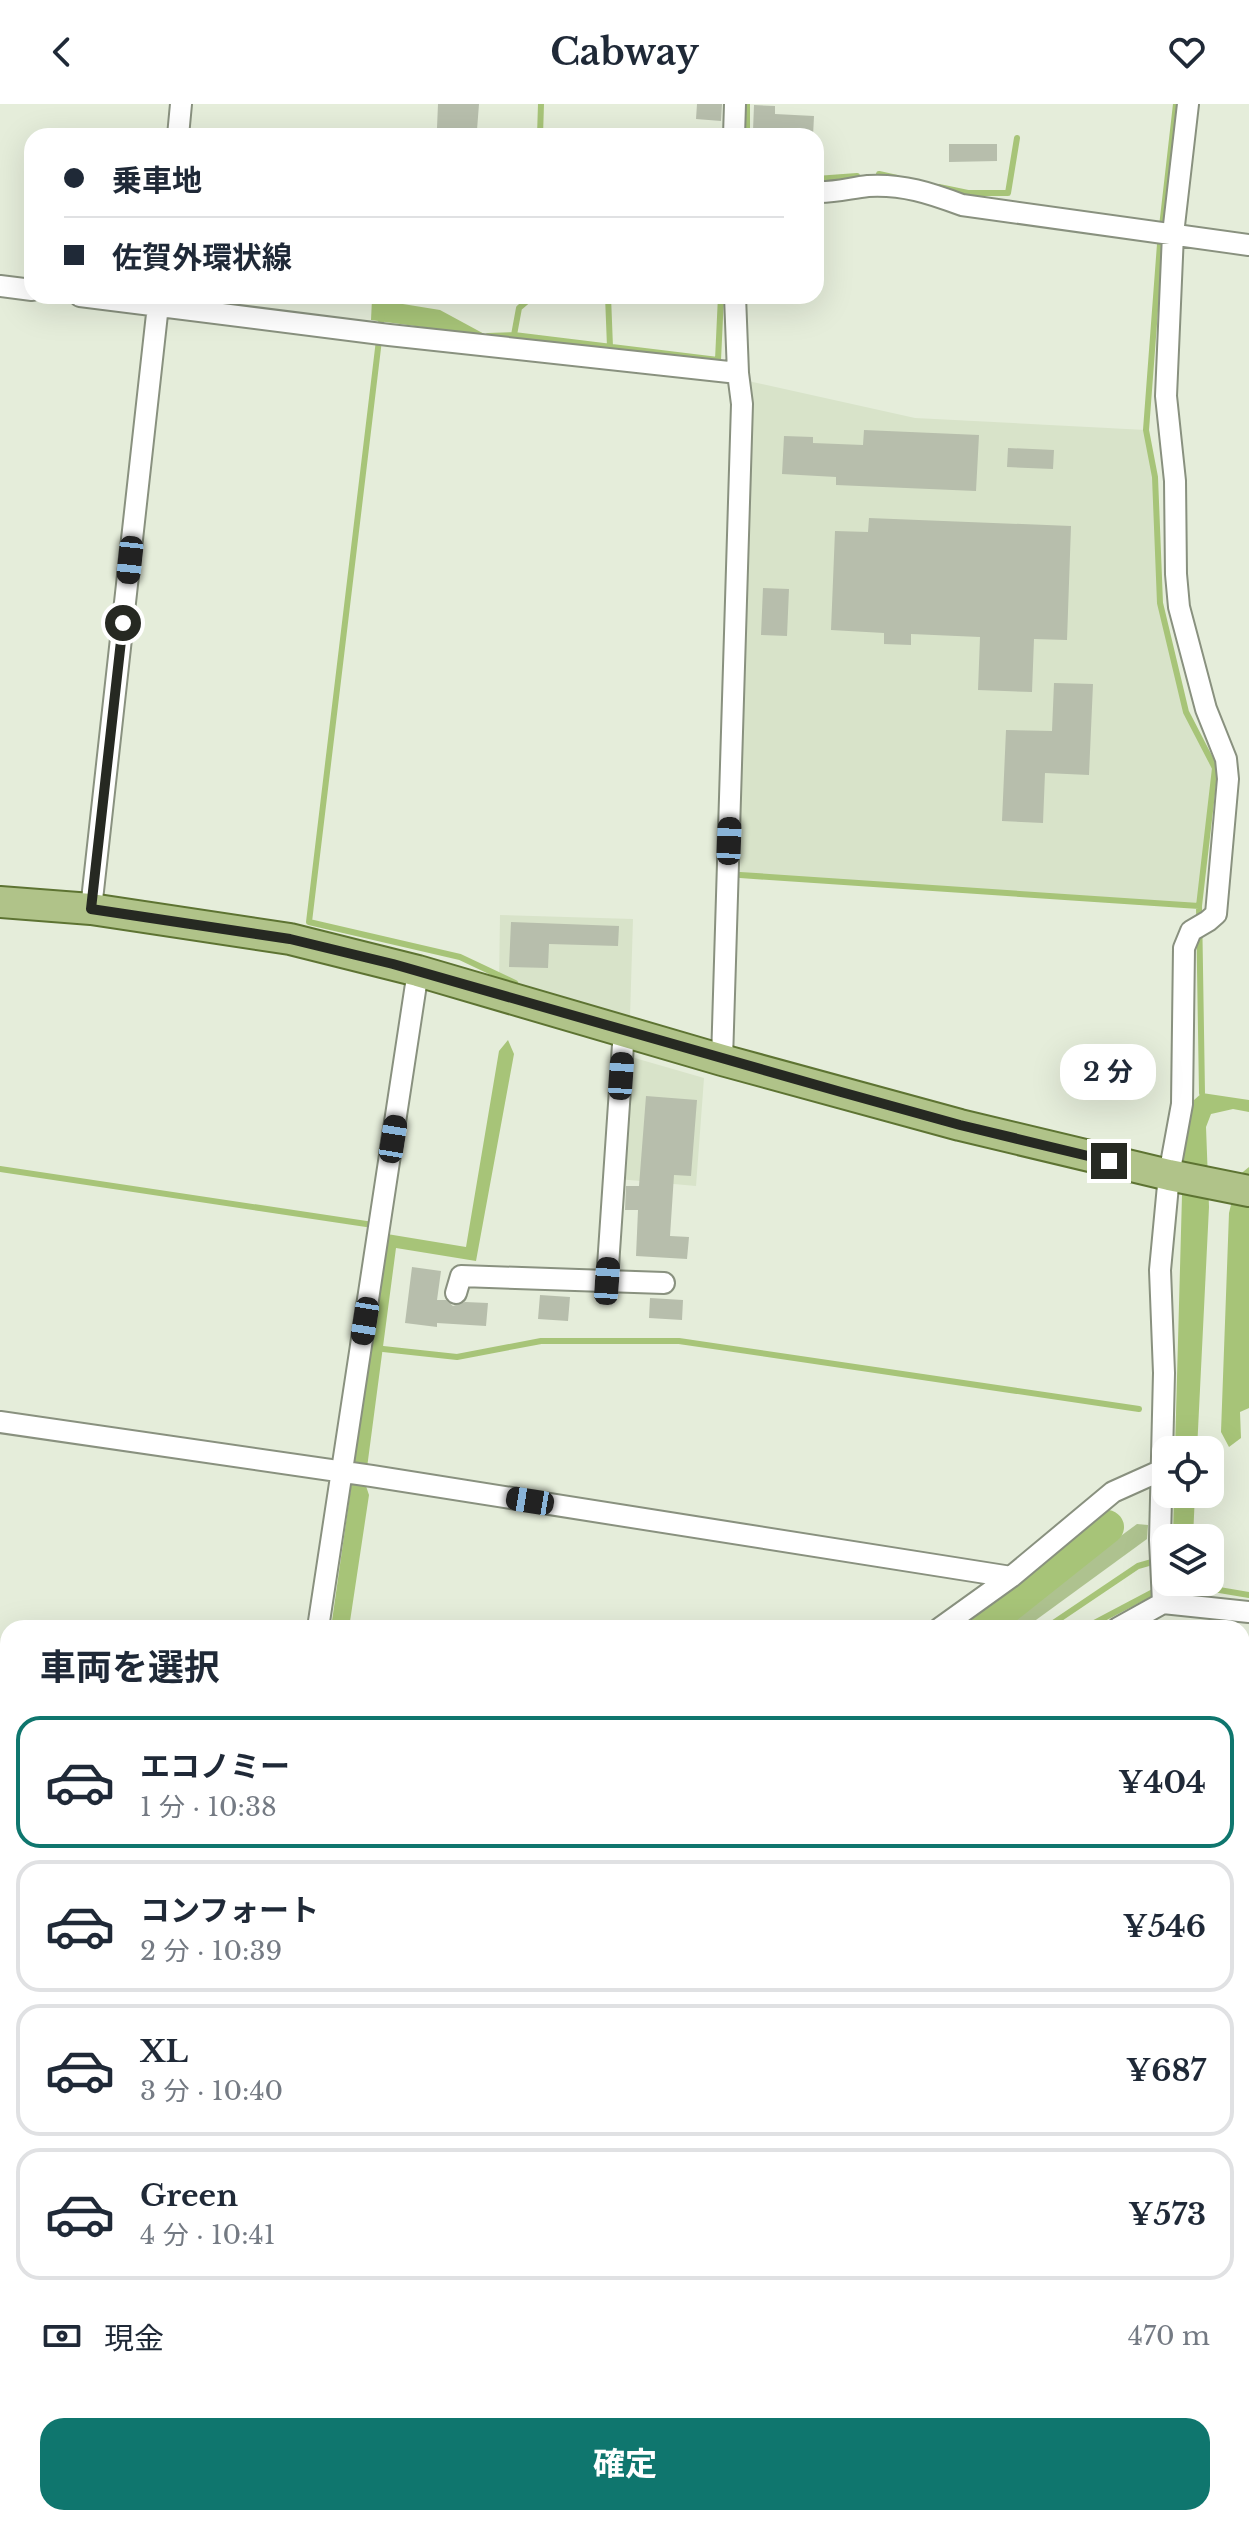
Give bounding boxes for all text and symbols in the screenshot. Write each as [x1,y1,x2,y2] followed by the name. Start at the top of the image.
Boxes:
[40,30,84,74] icon: back
[550,30,699,75] text: Cabway
[1165,30,1209,74] icon: heart
[112,162,202,199] text: 乗車地
[112,239,292,276] text: 佐賀外環状線
[116,535,144,585] car
[105,605,141,641] route start
[716,817,742,865] car
[1061,1045,1157,1101] callout: 2 分
[607,1051,635,1101] car
[1083,1056,1133,1088] text: 2 分
[377,1113,409,1165] car
[1091,1143,1127,1179] route end
[593,1256,621,1306] car
[349,1295,381,1347] car
[1152,1436,1224,1596] map controls
[1152,1436,1224,1508] button: locate
[504,1485,556,1517] car
[1152,1524,1224,1596] button: layers
[40,1645,220,1690] text: 車両を選択
[44,1746,116,1818] icon: car
[140,1748,290,1785] text: エコノミー
[1118,1764,1206,1801] text: ¥404
[140,1791,277,1823] text: 1 分 · 10:38
[44,1890,116,1962] icon: car
[140,1892,319,1929] text: コンフォート
[1122,1908,1206,1945] text: ¥546
[140,1935,282,1967] text: 2 分 · 10:39
[140,2033,188,2070] text: XL
[44,2034,116,2106] icon: car
[1126,2052,1206,2089] text: ¥687
[140,2075,283,2107] text: 3 分 · 10:40
[140,2177,238,2214] text: Green
[44,2178,116,2250] icon: car
[1128,2196,1206,2233] text: ¥573
[140,2219,275,2251] text: 4 分 · 10:41
[40,2314,84,2358] icon: cash
[104,2320,164,2357] text: 現金
[1128,2320,1210,2352] text: 470 m
[40,2418,1210,2510] button: 確定

